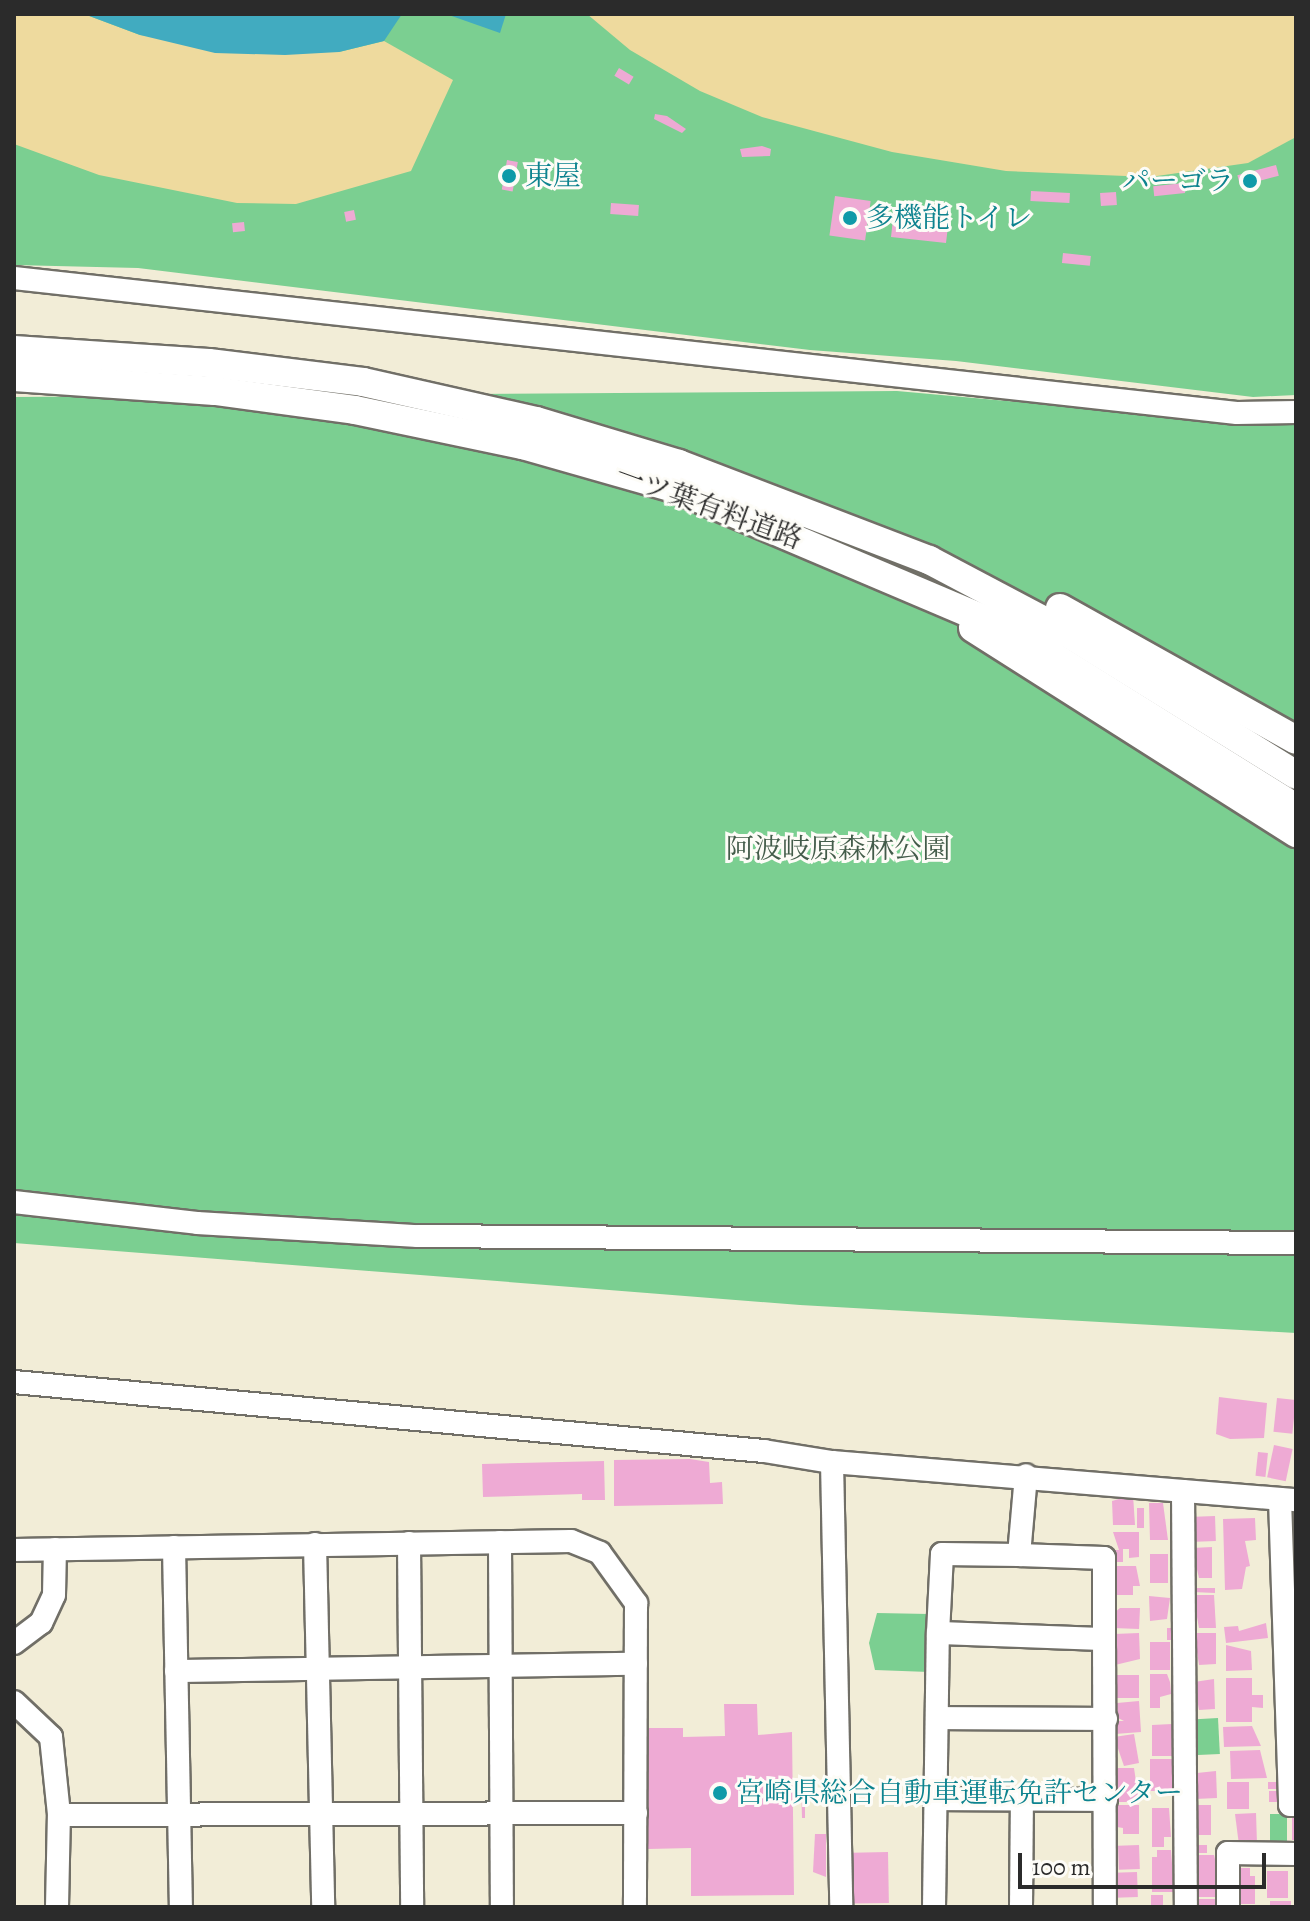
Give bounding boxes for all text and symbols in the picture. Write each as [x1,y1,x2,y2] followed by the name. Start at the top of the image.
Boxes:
[525,159,581,193] place label: 東屋
[1122,164,1234,198] place label: パーゴラ
[500,167,518,185] marker: 東屋
[1241,172,1259,190] marker: パーゴラ
[866,201,1034,235] place label: 多機能トイレ
[841,209,859,227] marker: 多機能トイレ
[611,458,807,556] street label: 一ツ葉有料道路
[726,832,950,866] park label: 阿波岐原森林公園
[736,1776,1184,1810] place label: 宮崎県総合自動車運転免許センター
[711,1784,729,1802] marker: 宮崎県総合自動車運転免許センター
[1022,1837,1270,1887] scale bar
[1032,1851,1091,1883] text: 100 m

